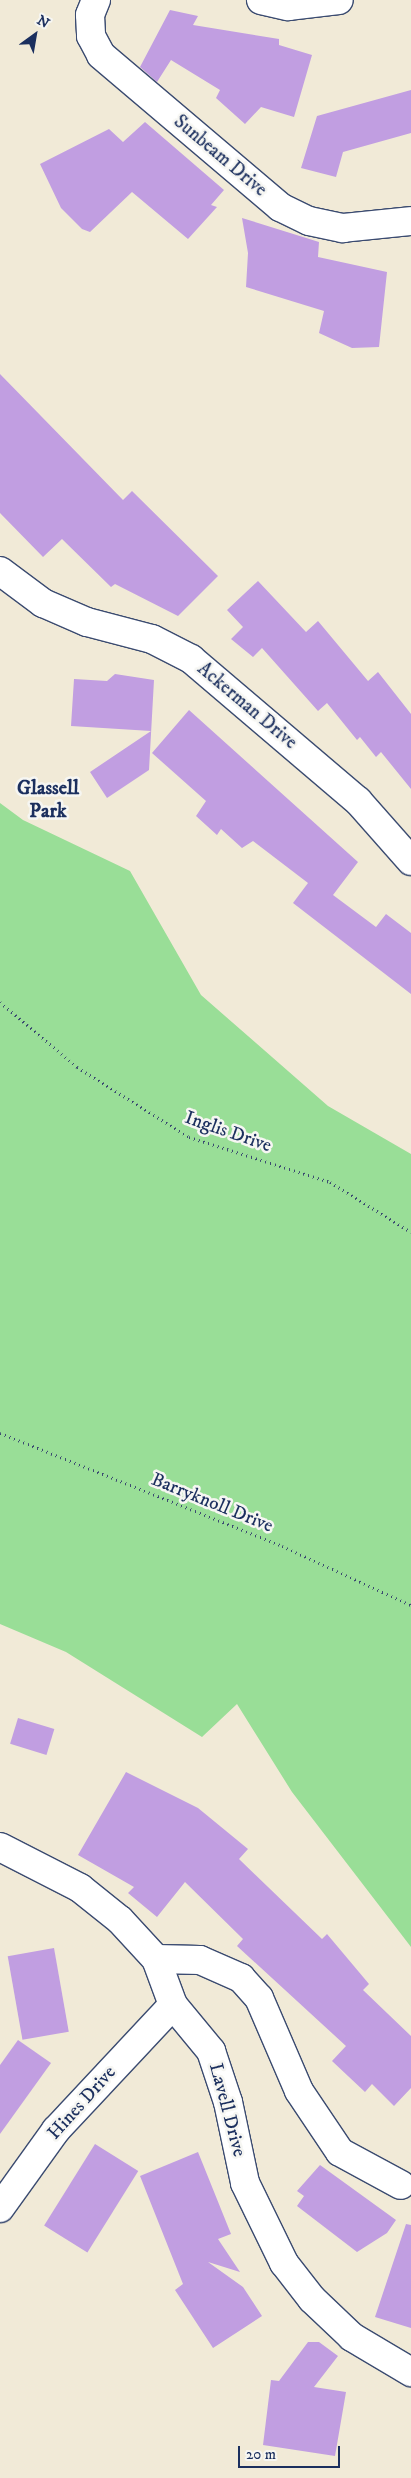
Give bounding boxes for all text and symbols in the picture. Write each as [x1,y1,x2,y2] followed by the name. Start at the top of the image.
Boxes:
[10,10,60,60] north arrow
[33,12,53,33] text: N
[169,110,271,202] street label: Sunbeam Drive
[193,658,301,754] street label: Ackerman Drive
[17,777,79,824] district label: Glassell Park
[182,1107,274,1157] street label: Inglis Drive
[148,1468,276,1538] street label: Barryknoll Drive
[43,2061,121,2145] street label: Hines Drive
[204,2061,250,2159] street label: Lavell Drive
[241,2436,344,2468] scale bar
[246,2445,276,2464] text: 20 m

